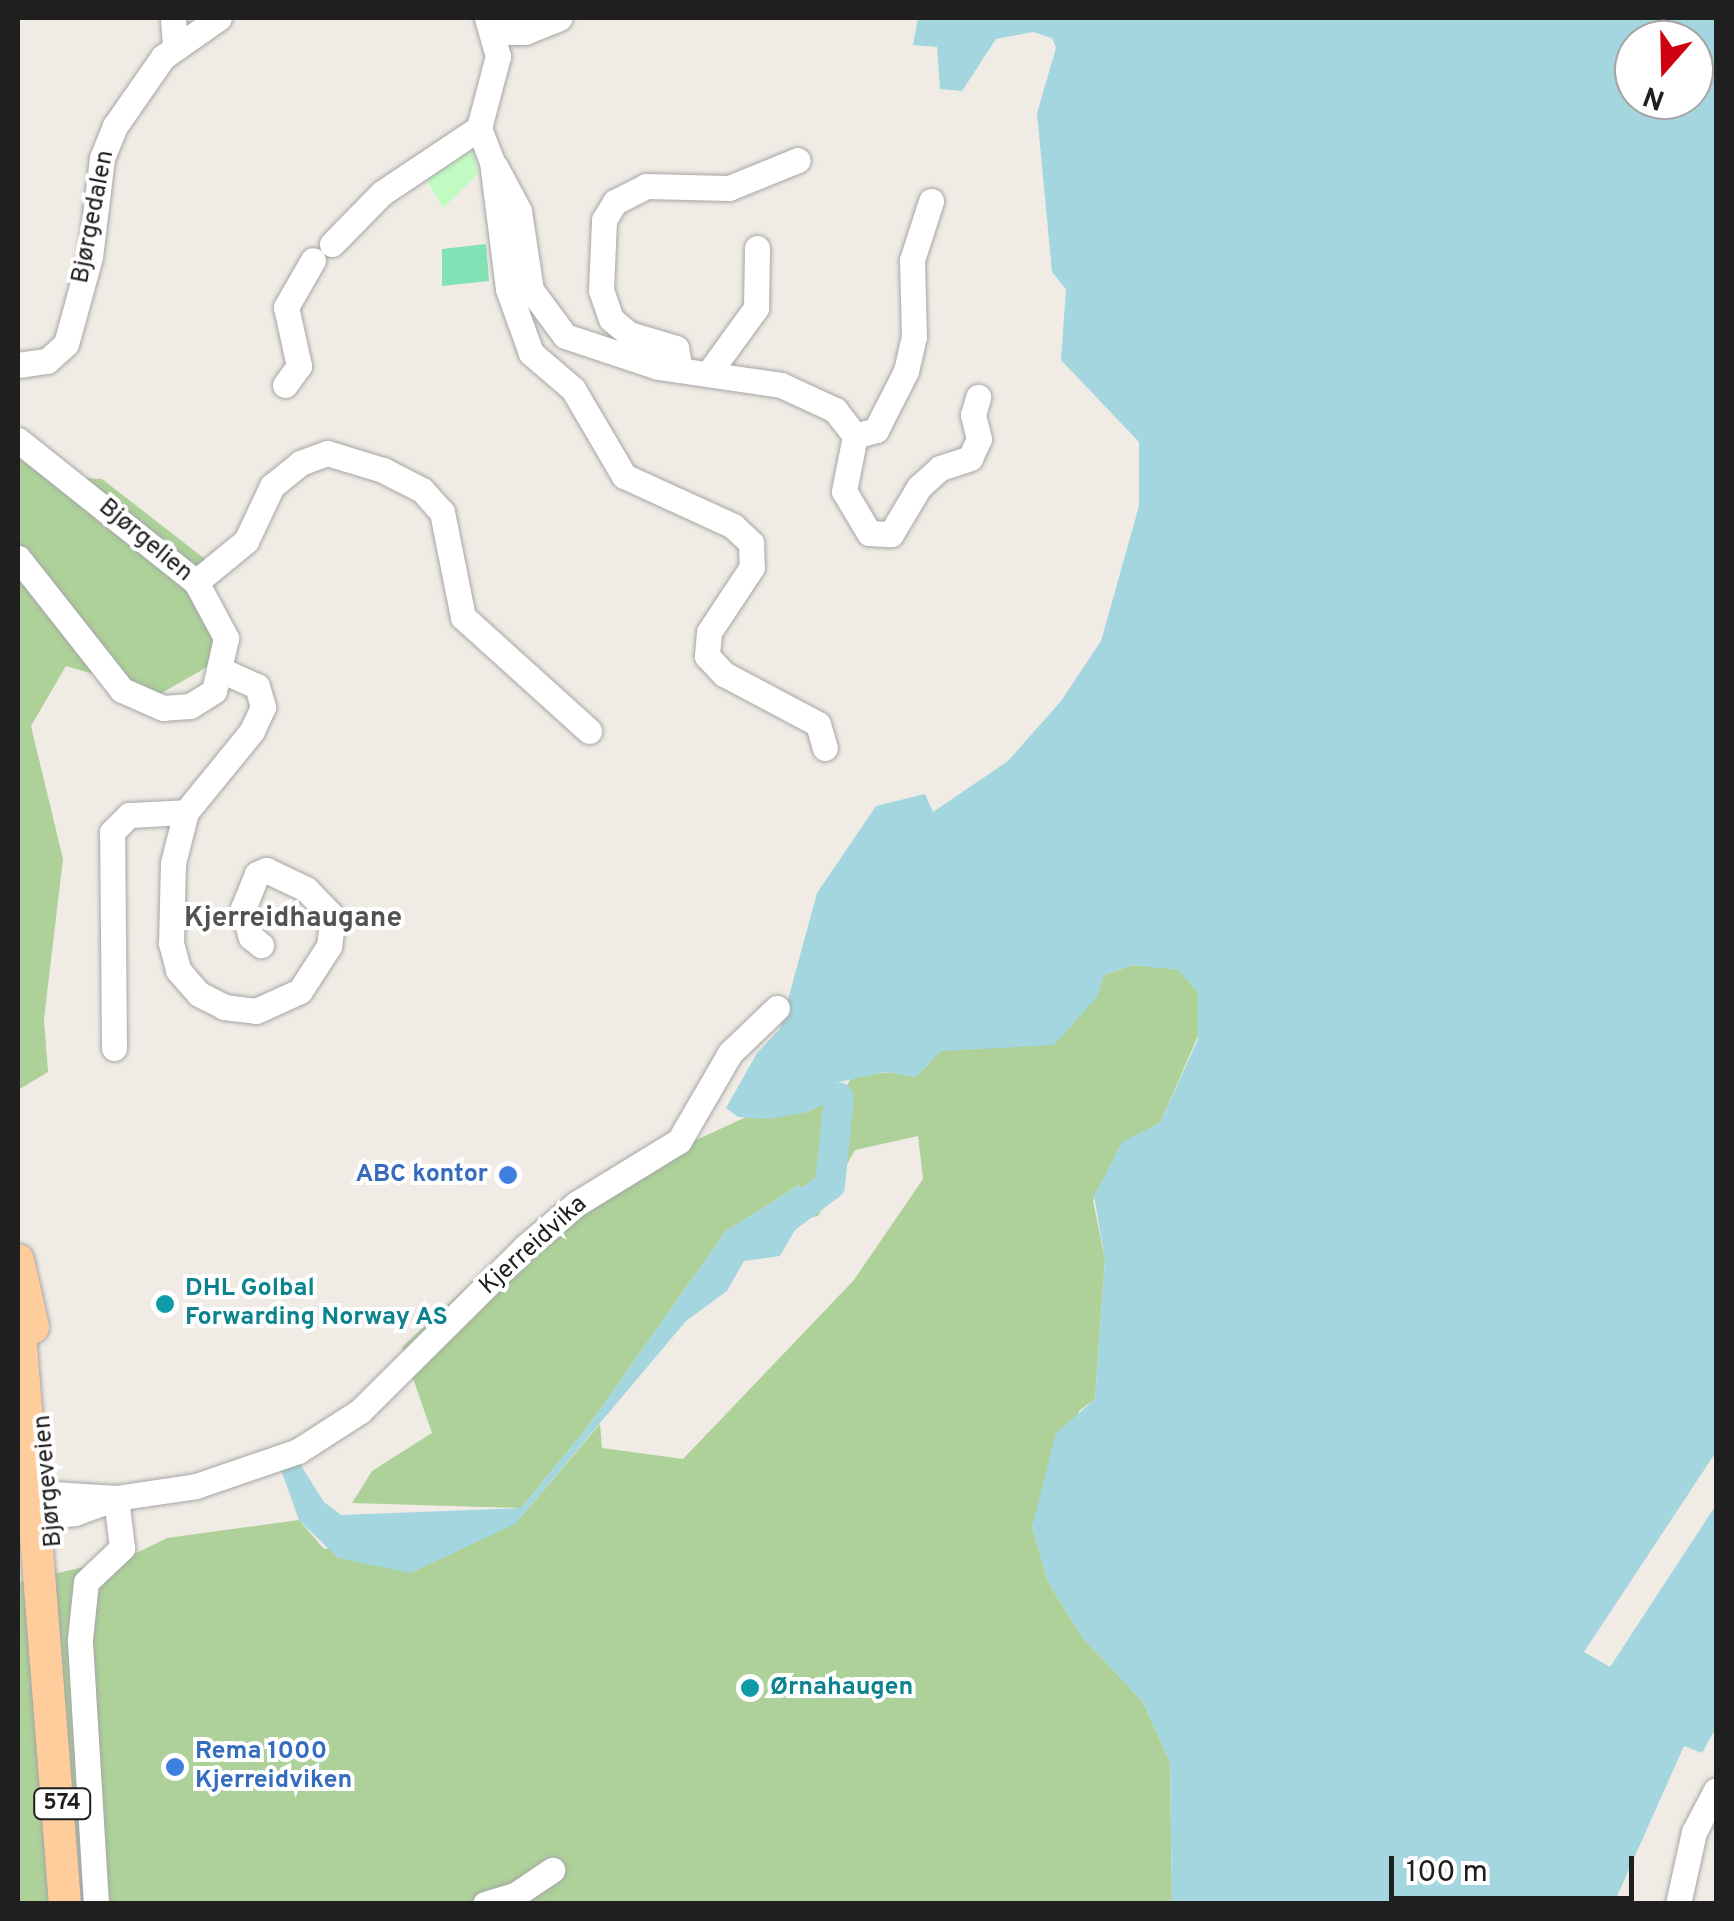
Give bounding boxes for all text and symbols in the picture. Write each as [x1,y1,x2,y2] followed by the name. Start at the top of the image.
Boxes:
[1614,20,1714,120] north arrow
[1639,76,1670,117] text: N
[66,148,122,286] street label: Bjørgedalen
[92,493,198,589] street label: Bjørgelien
[184,902,402,936] district label: Kjerreidhaugane
[355,1160,488,1190] place label: ABC kontor
[497,1164,519,1186] marker: ABC kontor
[474,1190,594,1302] street label: Kjerreidvika
[185,1275,449,1334] place label: DHL Golbal Forwarding Norway AS
[154,1293,176,1315] marker: DHL Golbal Forwarding Norway AS
[28,1414,70,1548] street label: Bjørgeveien
[770,1673,913,1703] place label: Ørnahaugen
[739,1677,761,1699] marker: Ørnahaugen
[195,1738,352,1797] place label: Rema 1000 Kjerreidviken
[164,1756,186,1778] marker: Rema 1000 Kjerreidviken
[32,1787,92,1821] road number: 574
[1394,1836,1639,1898] scale bar
[1406,1855,1488,1892] text: 100 m

